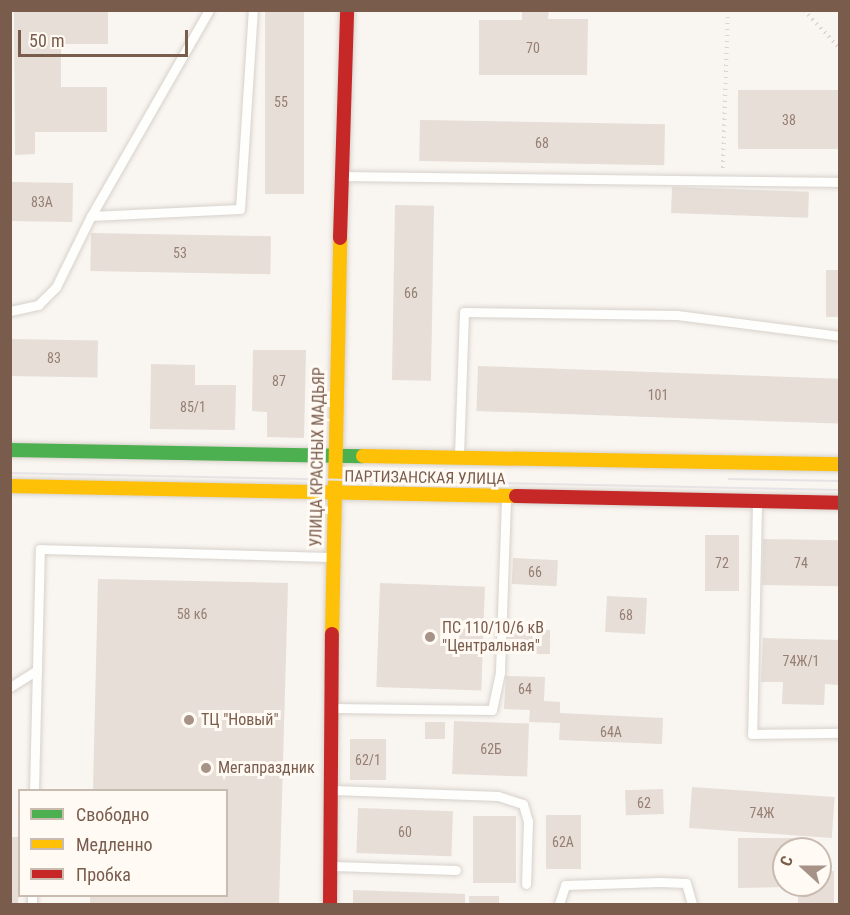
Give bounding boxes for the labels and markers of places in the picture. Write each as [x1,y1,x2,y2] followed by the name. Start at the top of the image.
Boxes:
[442,618,544,656] place label: ПС 110/10/6 кВ "Центральная"
[423,630,437,644] marker: ПС 110/10/6 кВ "Центральная"
[201,710,279,730] place label: ТЦ "Новый"
[182,713,196,727] marker: ТЦ "Новый"
[218,758,315,778] place label: Мегапраздник
[199,761,213,775] marker: Мегапраздник

